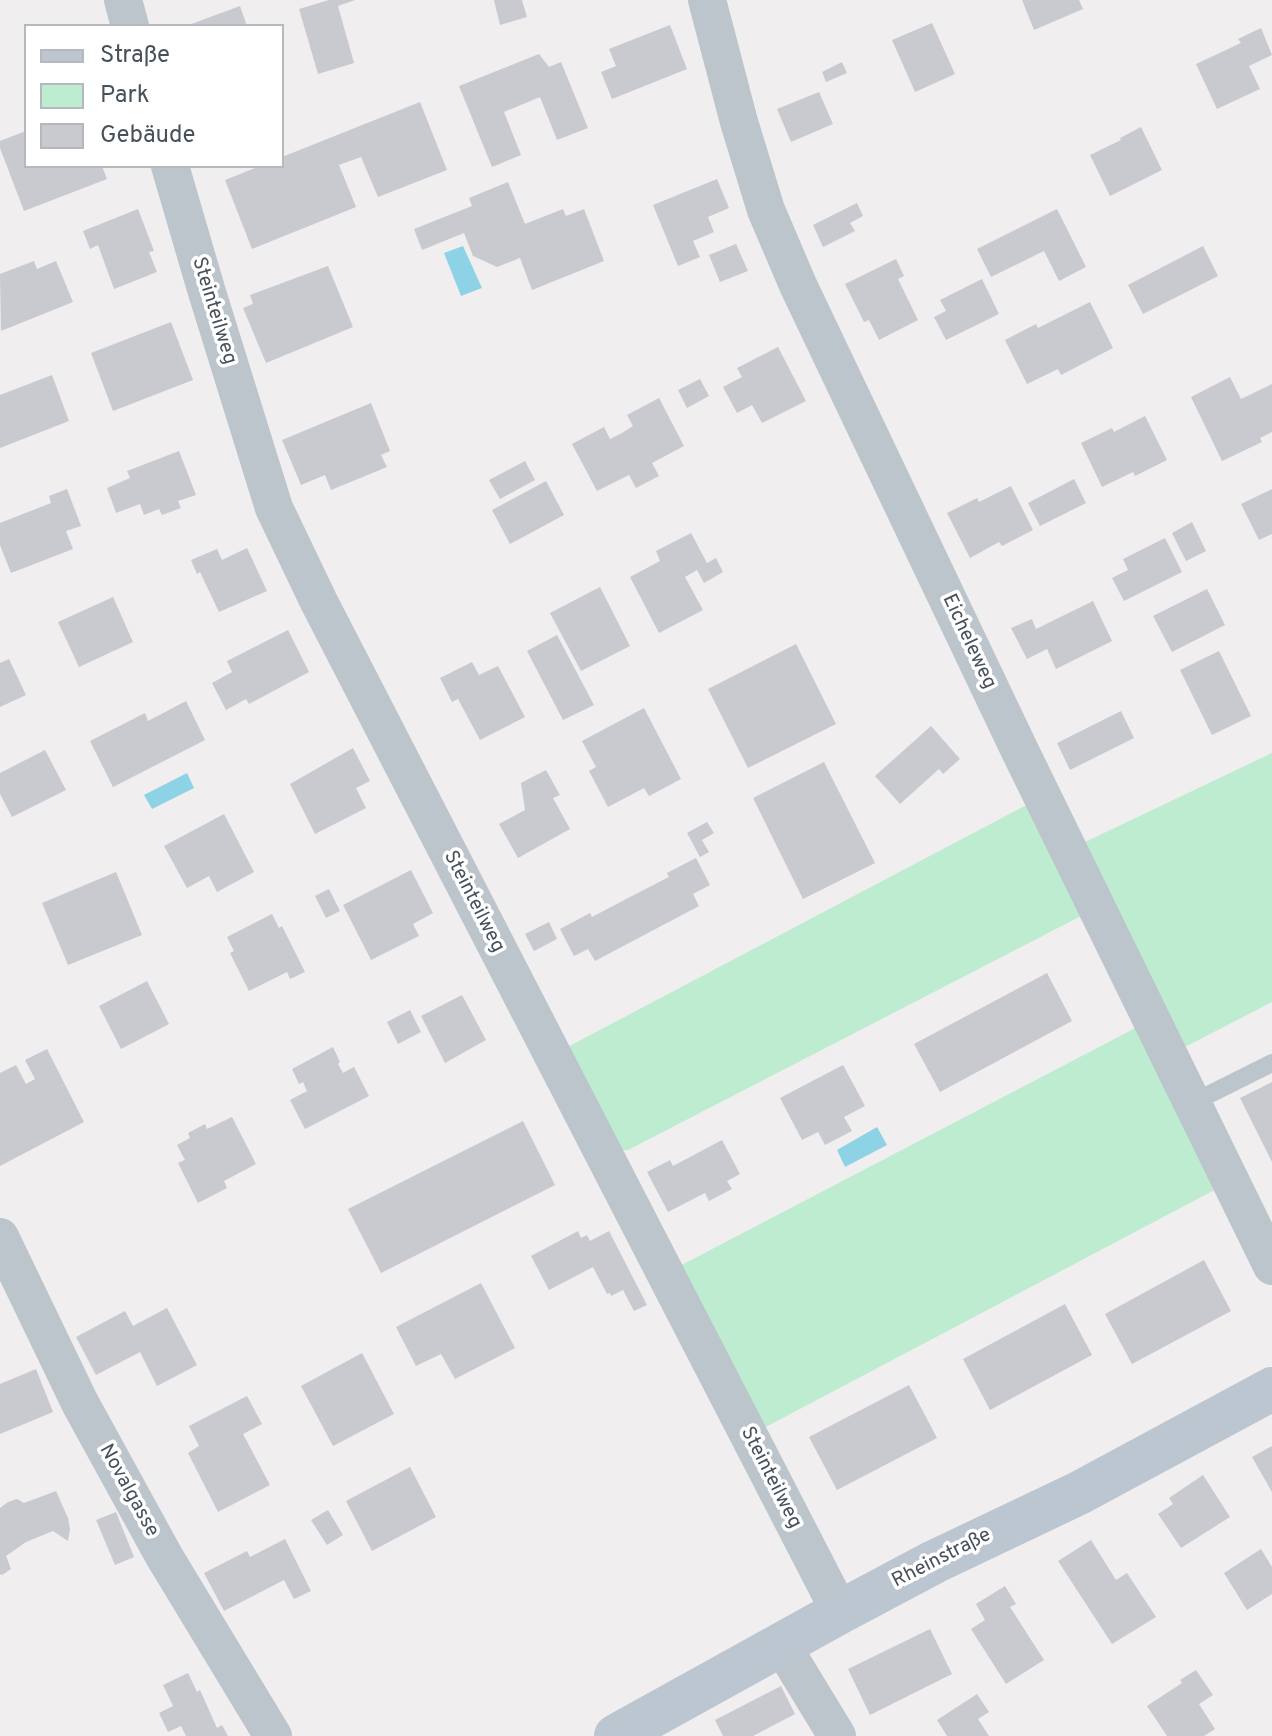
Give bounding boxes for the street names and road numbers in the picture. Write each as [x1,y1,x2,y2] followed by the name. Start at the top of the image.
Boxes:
[185,254,241,368] street label: Steinteilweg
[936,591,1000,693] street label: Eicheleweg
[437,847,509,957] street label: Steinteilweg
[734,1423,806,1533] street label: Steinteilweg
[93,1441,163,1541] street label: Novalgasse
[889,1524,995,1594] street label: Rheinstraße

